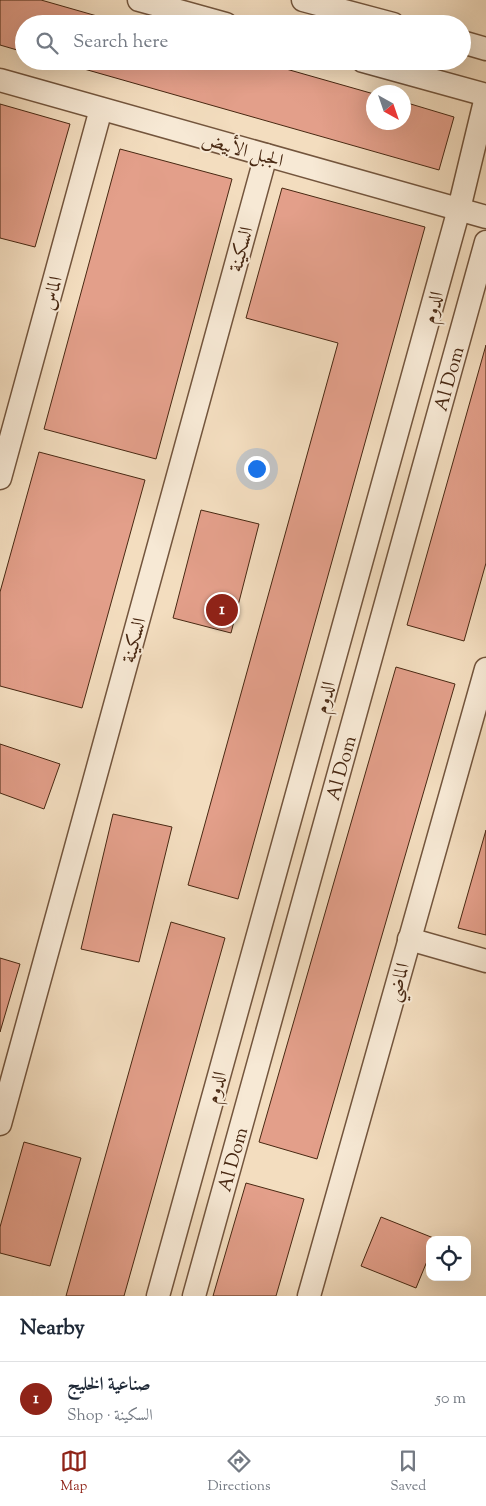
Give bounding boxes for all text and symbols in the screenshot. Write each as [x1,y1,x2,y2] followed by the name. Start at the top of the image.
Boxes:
[15,15,471,70] search box
[33,29,61,57] icon: search
[73,29,168,56] text: Search here
[366,85,411,130] north arrow
[198,125,287,176] street label: الجبل الأبيض
[223,224,261,275] street label: السكينة
[36,274,71,314] street label: الماس
[417,288,453,327] street label: الدوم
[429,344,472,415] street label: Al Dom
[244,456,270,482] your location
[206,591,238,629] pin: 1
[116,615,154,666] street label: السكينة
[309,678,345,717] street label: الدوم
[321,733,365,804] street label: Al Dom
[381,960,420,1006] street label: الماضي
[200,1068,236,1107] street label: الدوم
[213,1124,256,1195] street label: Al Dom
[426,1236,471,1281] map controls
[426,1236,471,1281] button: locate
[20,1314,85,1344] text: Nearby
[67,1372,151,1399] text: صناعية الخليج
[33,1388,39,1411] text: 1
[435,1388,466,1411] text: 50 m
[67,1405,153,1428] text: Shop · السكينة
[60,1447,88,1497] tab: Map
[207,1447,271,1497] tab: Directions
[390,1447,426,1497] tab: Saved

